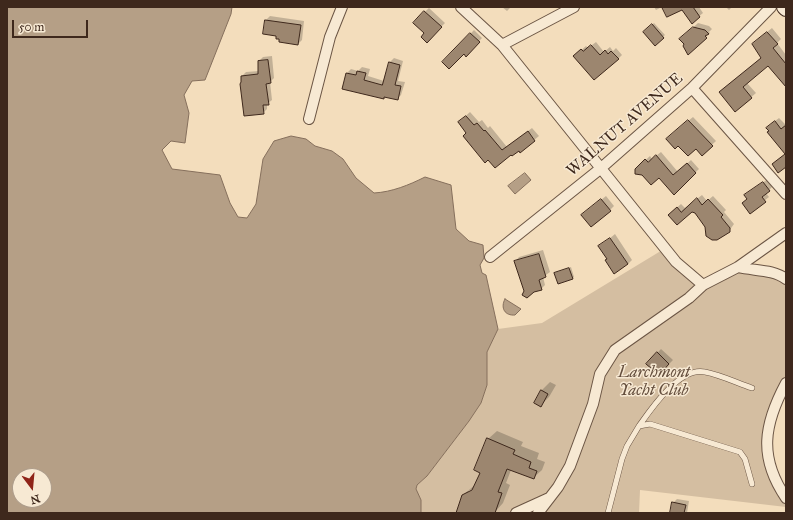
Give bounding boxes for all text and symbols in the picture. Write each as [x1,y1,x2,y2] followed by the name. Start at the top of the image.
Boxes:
[14,12,90,38] scale bar
[19,20,44,34] text: 50 m
[563,69,687,181] street label: WALNUT AVENUE
[618,363,690,401] park label: Larchmont Yacht Club
[12,468,52,508] north arrow
[29,492,41,507] text: N

